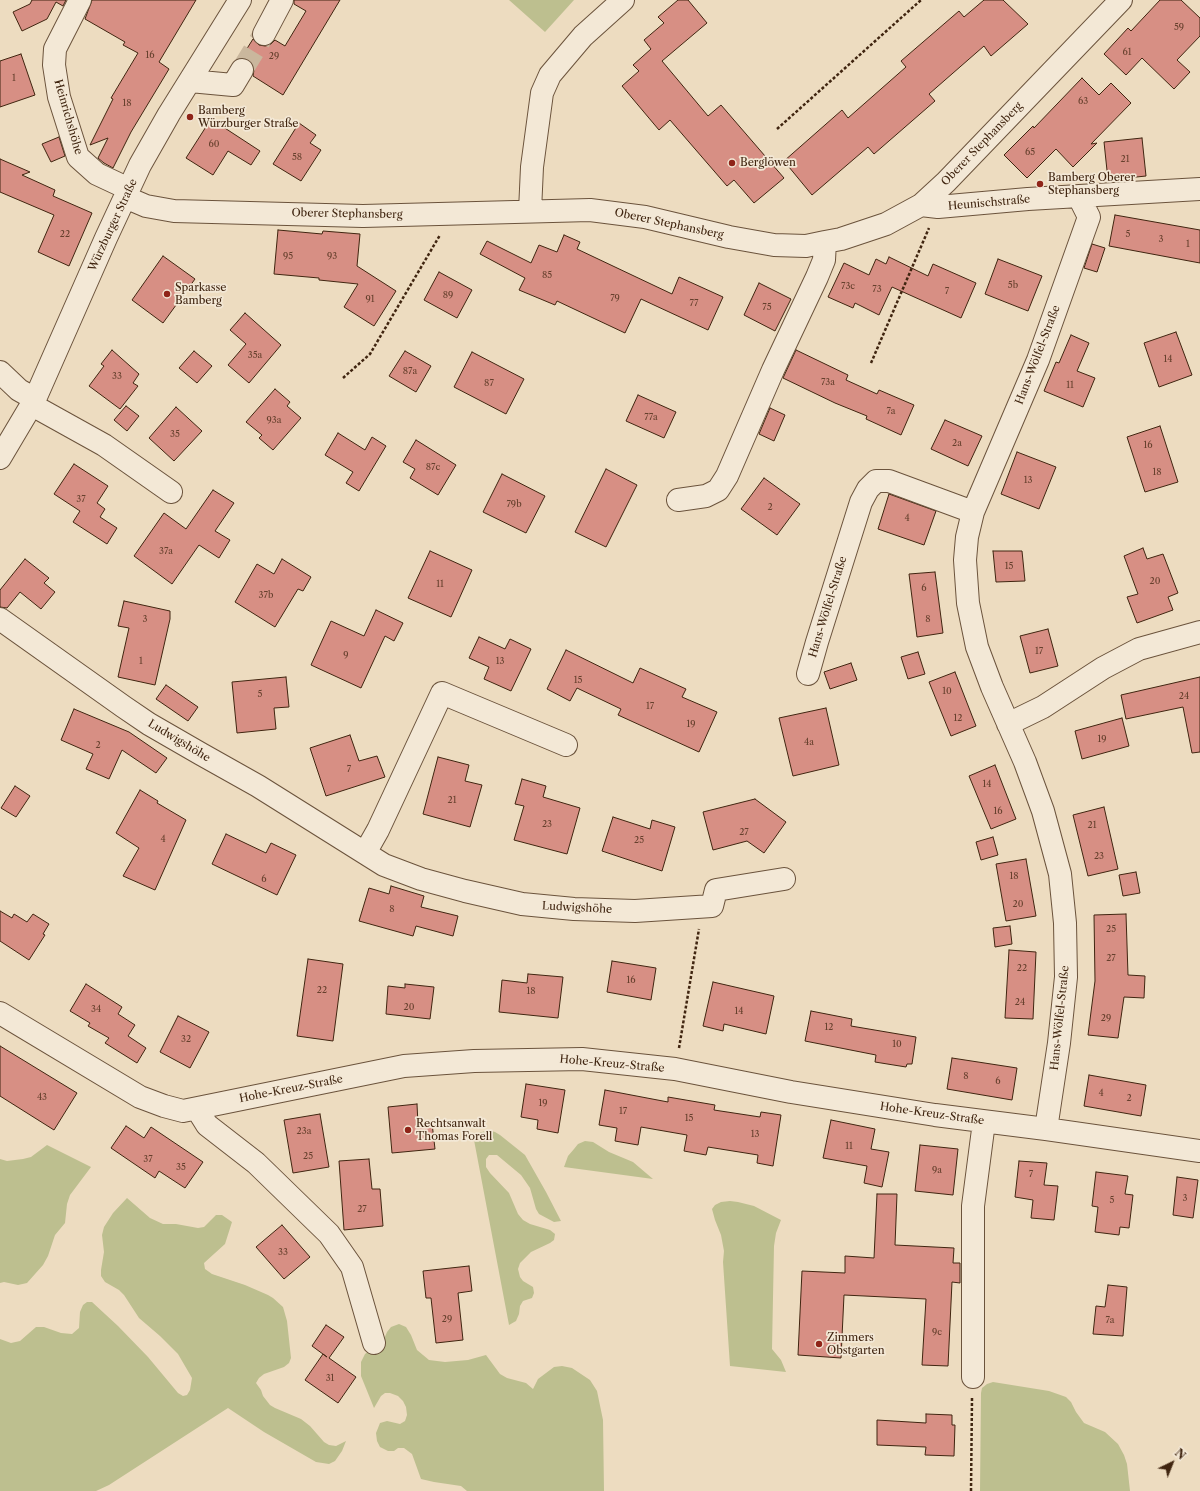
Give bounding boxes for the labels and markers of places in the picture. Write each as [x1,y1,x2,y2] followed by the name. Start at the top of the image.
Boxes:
[198,104,298,130] place label: Bamberg Würzburger Straße
[185,112,195,122] marker: Bamberg Würzburger Straße
[740,156,796,170] place label: Berglöwen
[727,158,737,168] marker: Berglöwen
[1048,171,1135,197] place label: Bamberg Oberer Stephansberg
[1035,179,1045,189] marker: Bamberg Oberer Stephansberg
[175,281,226,307] place label: Sparkasse Bamberg
[162,289,172,299] marker: Sparkasse Bamberg
[416,1117,492,1143] place label: Rechtsanwalt Thomas Forell
[403,1125,413,1135] marker: Rechtsanwalt Thomas Forell
[827,1331,885,1357] place label: Zimmers Obstgarten
[814,1339,824,1349] marker: Zimmers Obstgarten

